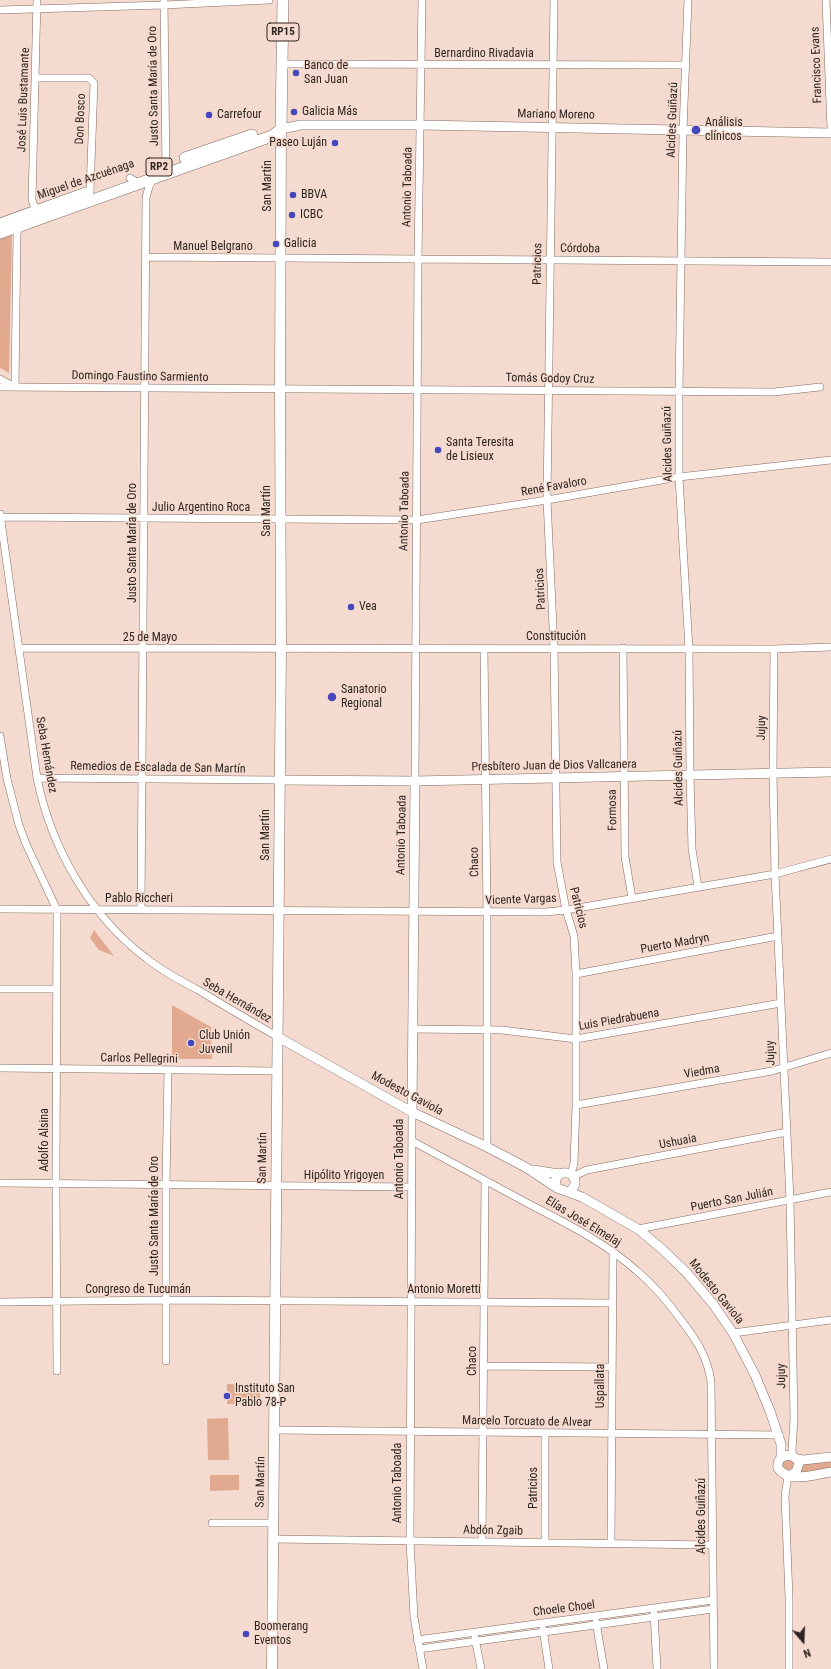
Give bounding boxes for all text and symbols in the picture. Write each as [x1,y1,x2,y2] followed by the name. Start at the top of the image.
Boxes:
[267,23,299,41] road number: RP15
[146,26,162,146] street label: Justo Santa María de Oro
[808,26,826,104] street label: Francisco Evans
[15,47,33,153] street label: José Luis Bustamante
[434,47,534,61] street label: Bernardino Rivadavia
[304,59,348,87] place label: Banco de San Juan
[291,68,301,78] marker: Banco de San Juan
[664,82,682,158] street label: Alcides Guiñazú
[73,93,89,145] street label: Don Bosco
[302,105,357,119] place label: Galicia Más
[289,107,299,117] marker: Galicia Más
[517,107,595,123] street label: Mariano Moreno
[217,108,262,122] place label: Carrefour
[204,110,214,120] marker: Carrefour
[705,116,743,144] place label: Análisis clínicos
[690,124,702,136] marker: Análisis clínicos
[269,136,327,150] place label: Paseo Luján
[330,138,340,148] marker: Paseo Luján
[400,147,416,227] street label: Antonio Taboada
[36,157,136,203] street label: Miguel de Azcuénaga
[146,158,172,176] road number: RP2
[261,160,275,212] street label: San Martín
[301,188,327,202] place label: BBVA
[288,190,298,200] marker: BBVA
[300,208,323,222] place label: ICBC
[287,210,297,220] marker: ICBC
[284,237,316,251] place label: Galicia
[271,239,281,249] marker: Galicia
[173,240,253,254] street label: Manuel Belgrano
[560,241,600,257] street label: Córdoba
[530,243,546,285] street label: Patricios
[71,369,209,385] street label: Domingo Faustino Sarmiento
[505,371,595,387] street label: Tomás Godoy Cruz
[660,406,676,482] street label: Alcides Guiñazú
[446,436,514,464] place label: Santa Teresita de Lisieux
[433,445,443,455] marker: Santa Teresita de Lisieux
[397,471,413,551] street label: Antonio Taboada
[520,474,588,500] street label: René Favaloro
[126,483,140,603] street label: Justo Santa María de Oro
[260,485,274,537] street label: San Martín
[152,501,250,515] street label: Julio Argentino Roca
[533,568,549,610] street label: Patricios
[359,600,377,614] place label: Vea
[346,602,356,612] marker: Vea
[526,630,586,644] street label: Constitución
[123,631,177,645] street label: 25 de Mayo
[341,683,386,711] place label: Sanatorio Regional
[326,691,338,703] marker: Sanatorio Regional
[755,715,769,741] street label: Jujuy
[32,716,60,794] street label: Seba Hernández
[671,730,687,806] street label: Alcides Guiñazú
[471,757,637,775] street label: Presbítero Juan de Dios Vallcanera
[70,759,246,777] street label: Remedios de Escalada de San Martín
[605,789,621,831] street label: Formosa
[394,795,410,875] street label: Antonio Taboada
[259,809,273,861] street label: San Martín
[468,847,482,877] street label: Chaco
[566,886,590,930] street label: Patricios
[105,892,173,906] street label: Pablo Riccheri
[485,892,557,908] street label: Vicente Vargas
[639,931,711,957] street label: Puerto Madryn
[200,975,274,1027] street label: Seba Hernández
[578,1006,660,1034] street label: Luis Piedrabuena
[199,1029,250,1057] place label: Club Unión Juvenil
[186,1038,196,1048] marker: Club Unión Juvenil
[763,1040,779,1066] street label: Jujuy
[100,1051,178,1067] street label: Carlos Pellegrini
[683,1062,721,1082] street label: Viedma
[369,1069,445,1119] street label: Modesto Gaviola
[38,1108,52,1172] street label: Adolfo Alsina
[393,1119,407,1199] street label: Antonio Taboada
[658,1131,698,1153] street label: Ushuaia
[255,1132,271,1184] street label: San Martín
[148,1156,162,1276] street label: Justo Santa María de Oro
[304,1169,384,1183] street label: Hipólito Yrigoyen
[690,1185,774,1215] street label: Puerto San Julián
[543,1194,623,1250] street label: Elías José Elmelaj
[685,1257,747,1327] street label: Modesto Gaviola
[85,1283,191,1297] street label: Congreso de Tucumán
[407,1283,481,1297] street label: Antonio Moretti
[466,1346,480,1376] street label: Chaco
[775,1363,789,1389] street label: Jujuy
[594,1364,608,1408] street label: Uspallata
[235,1382,295,1410] place label: Instituto San Pablo 78-P
[222,1391,232,1401] marker: Instituto San Pablo 78-P
[462,1414,592,1430] street label: Marcelo Torcuato de Alvear
[391,1443,405,1523] street label: Antonio Taboada
[253,1456,269,1508] street label: San Martín
[527,1467,541,1509] street label: Patricios
[695,1478,709,1554] street label: Alcides Guiñazú
[463,1523,523,1539] street label: Abdón Zgaib
[532,1598,596,1620] street label: Choele Choel
[254,1620,308,1648] place label: Boomerang Eventos
[783,1621,823,1661] north arrow
[241,1629,251,1639] marker: Boomerang Eventos
[802,1646,812,1660] text: N

